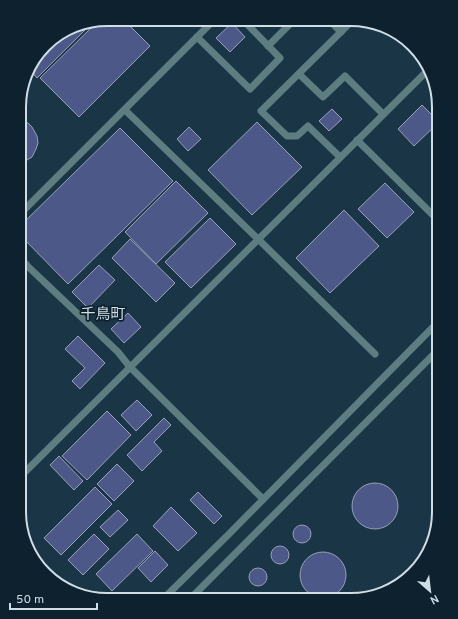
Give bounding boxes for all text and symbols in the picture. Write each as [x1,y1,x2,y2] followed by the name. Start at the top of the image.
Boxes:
[80,306,126,325] district label: 千鳥町
[410,571,450,611] north arrow
[10,585,97,611] scale bar
[427,591,441,607] text: N
[16,592,44,608] text: 50 m

